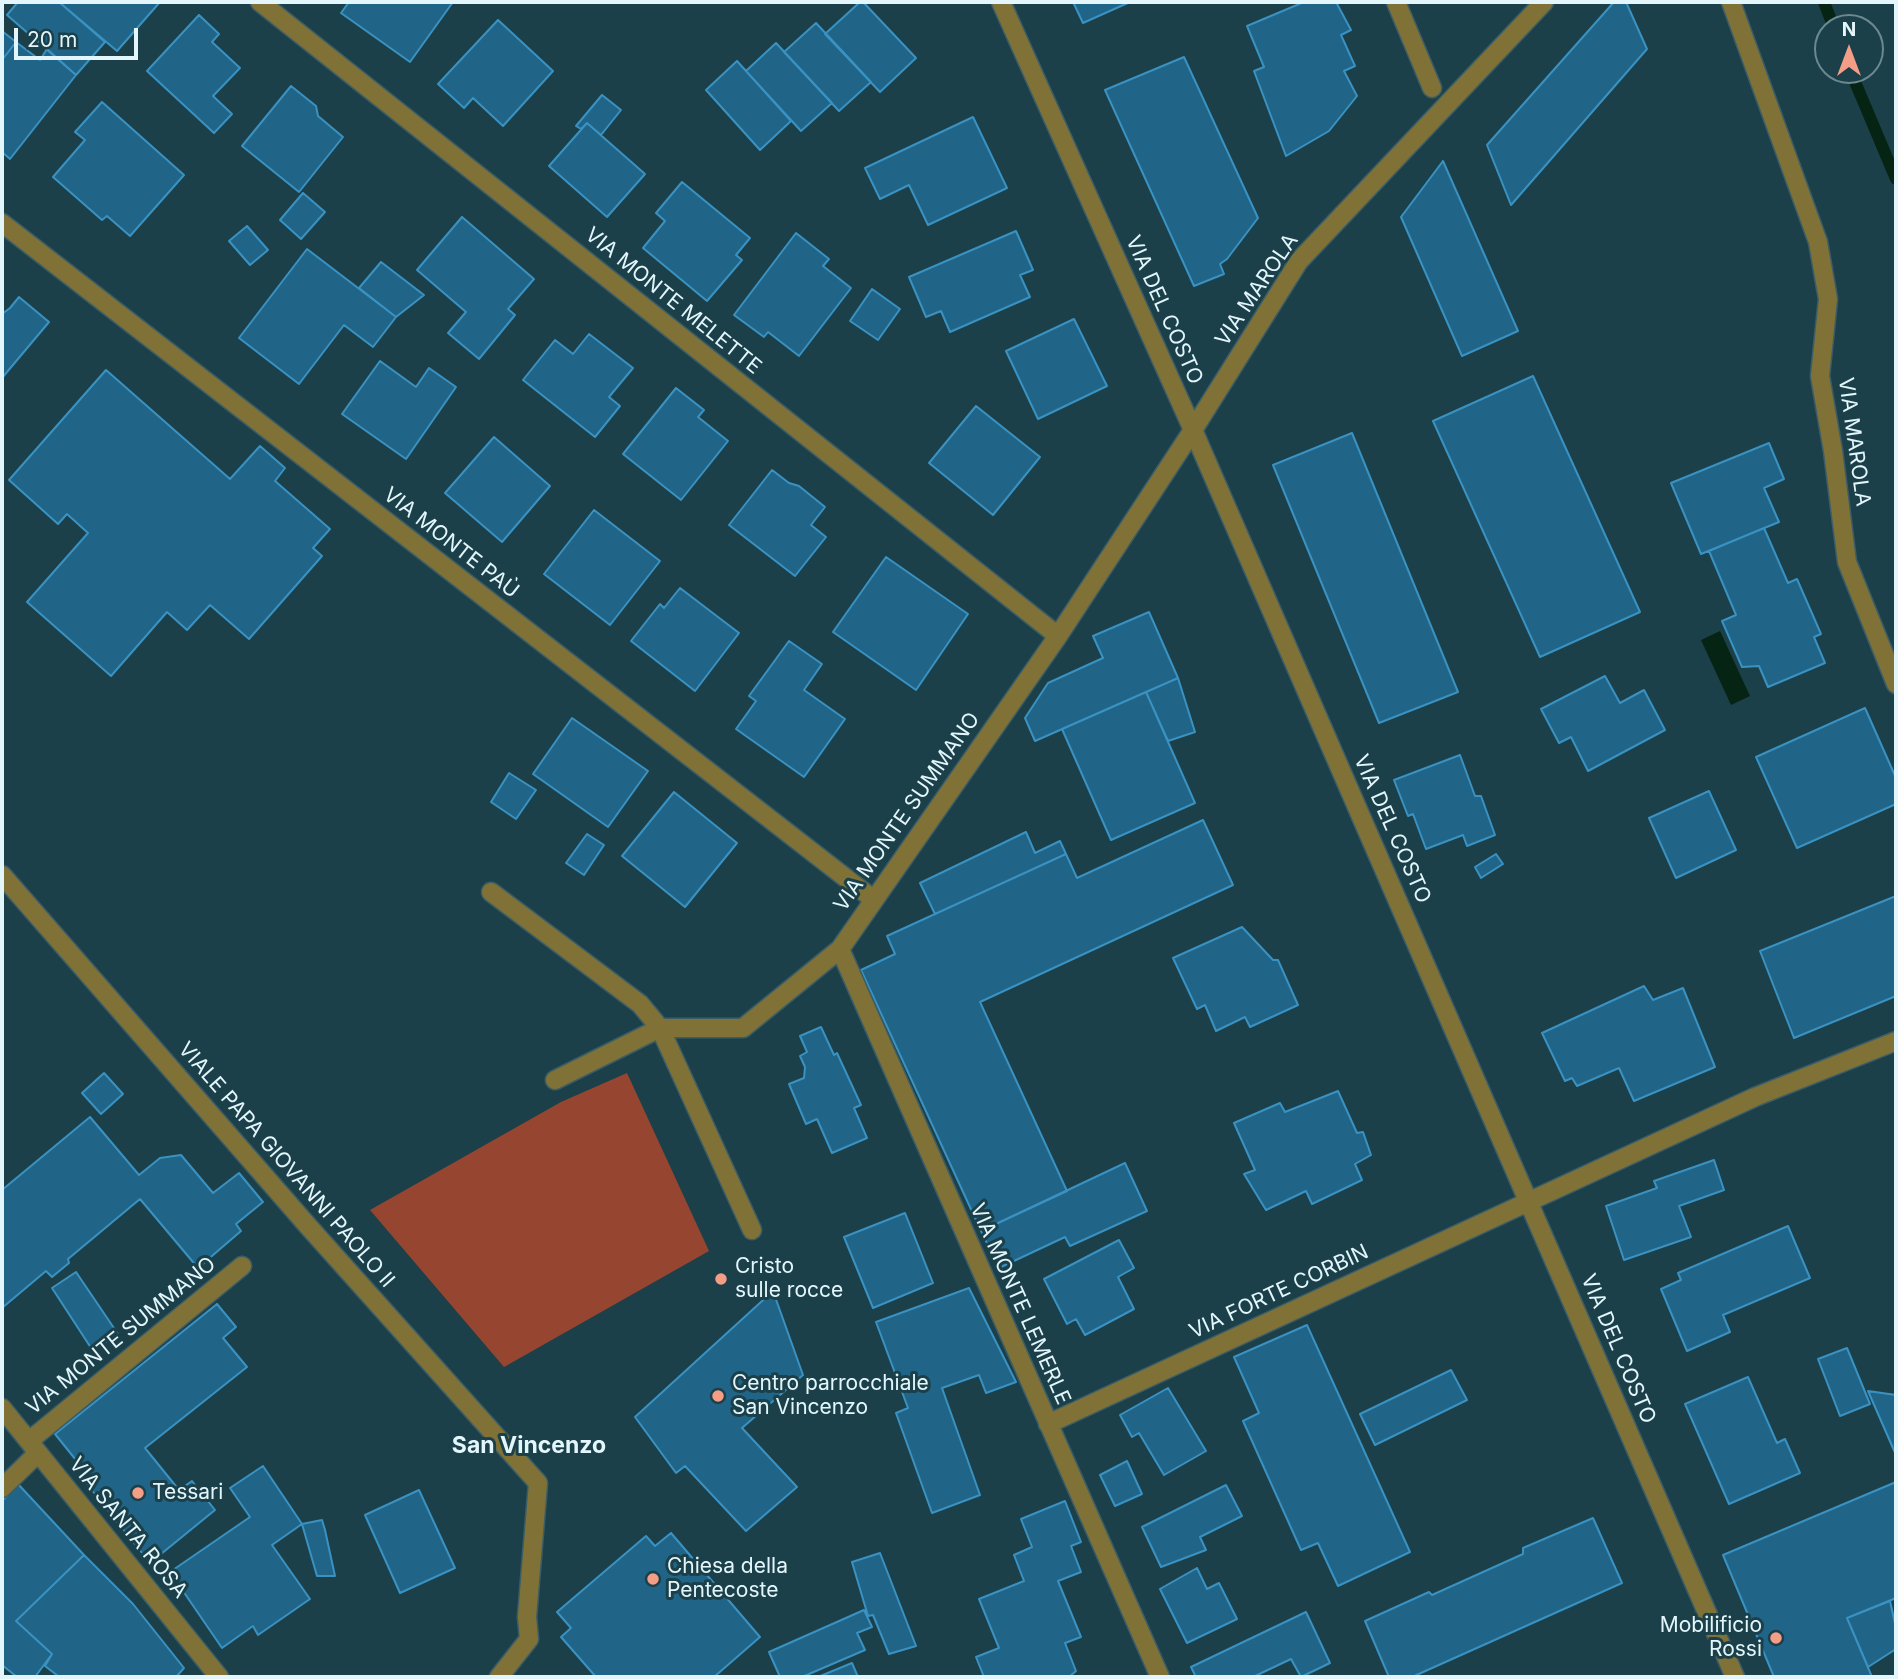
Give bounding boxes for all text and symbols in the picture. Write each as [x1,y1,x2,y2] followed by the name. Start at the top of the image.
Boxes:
[18,14,142,58] scale bar
[1814,14,1884,84] north arrow
[1842,18,1856,41] text: N
[27,27,77,52] text: 20 m
[580,222,766,380] street label: VIA MONTE MELETTE
[1210,229,1304,351] street label: VIA MAROLA
[1120,232,1208,388] street label: VIA DEL COSTO
[1832,376,1876,508] street label: VIA MAROLA
[378,482,524,604] street label: VIA MONTE PAÙ
[829,708,985,916] street label: VIA MONTE SUMMANO
[1348,751,1436,907] street label: VIA DEL COSTO
[172,1037,400,1293] street label: VIALE PAPA GIOVANNI PAOLO II
[964,1200,1076,1408] street label: VIA MONTE LEMERLE
[1185,1239,1373,1345] street label: VIA FORTE CORBIN
[21,1252,221,1420] street label: VIA MONTE SUMMANO
[735,1254,843,1304] place label: Cristo sulle rocce
[1575,1270,1661,1428] street label: VIA DEL COSTO
[713,1271,729,1287] marker: Cristo sulle rocce
[732,1371,929,1421] place label: Centro parrocchiale San Vincenzo
[710,1388,726,1404] marker: Centro parrocchiale San Vincenzo
[452,1432,606,1460] district label: San Vincenzo
[63,1452,193,1604] street label: VIA SANTA ROSA
[152,1480,223,1506] place label: Tessari
[130,1485,146,1501] marker: Tessari
[667,1554,788,1604] place label: Chiesa della Pentecoste
[645,1571,661,1587] marker: Chiesa della Pentecoste
[1660,1613,1762,1663] place label: Mobilificio Rossi
[1768,1630,1784,1646] marker: Mobilificio Rossi

